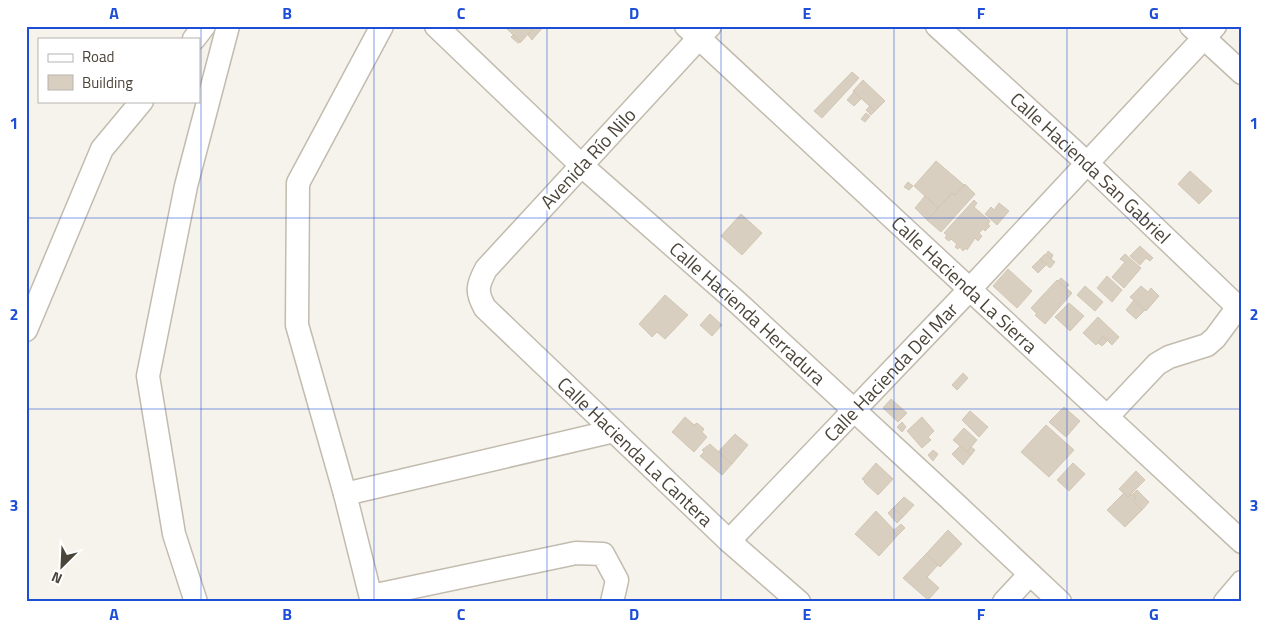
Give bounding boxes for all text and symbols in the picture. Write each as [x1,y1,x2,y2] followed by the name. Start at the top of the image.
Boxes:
[109,1,119,25] text: A
[282,1,292,25] text: B
[457,1,466,25] text: C
[629,1,639,25] text: D
[803,1,812,25] text: E
[977,1,986,25] text: F
[1149,1,1159,25] text: G
[38,38,200,102] legend
[82,45,114,68] text: Road
[82,71,133,94] text: Building
[1004,85,1178,250] street label: Calle Hacienda San Gabriel
[533,101,642,215] street label: Avenida Río Nilo
[10,111,18,135] text: 1
[1250,111,1258,135] text: 1
[885,209,1045,360] street label: Calle Hacienda La Sierra
[663,234,833,392] street label: Calle Hacienda Herradura
[817,295,965,448] street label: Calle Hacienda Del Mar
[10,302,18,326] text: 2
[1250,302,1258,326] text: 2
[551,369,721,533] street label: Calle Hacienda La Cantera
[10,493,18,517] text: 3
[1250,493,1258,517] text: 3
[38,540,88,590] north arrow
[48,567,65,590] text: N
[109,602,119,626] text: A
[282,602,292,626] text: B
[457,602,466,626] text: C
[629,602,639,626] text: D
[803,602,812,626] text: E
[977,602,986,626] text: F
[1149,602,1159,626] text: G

